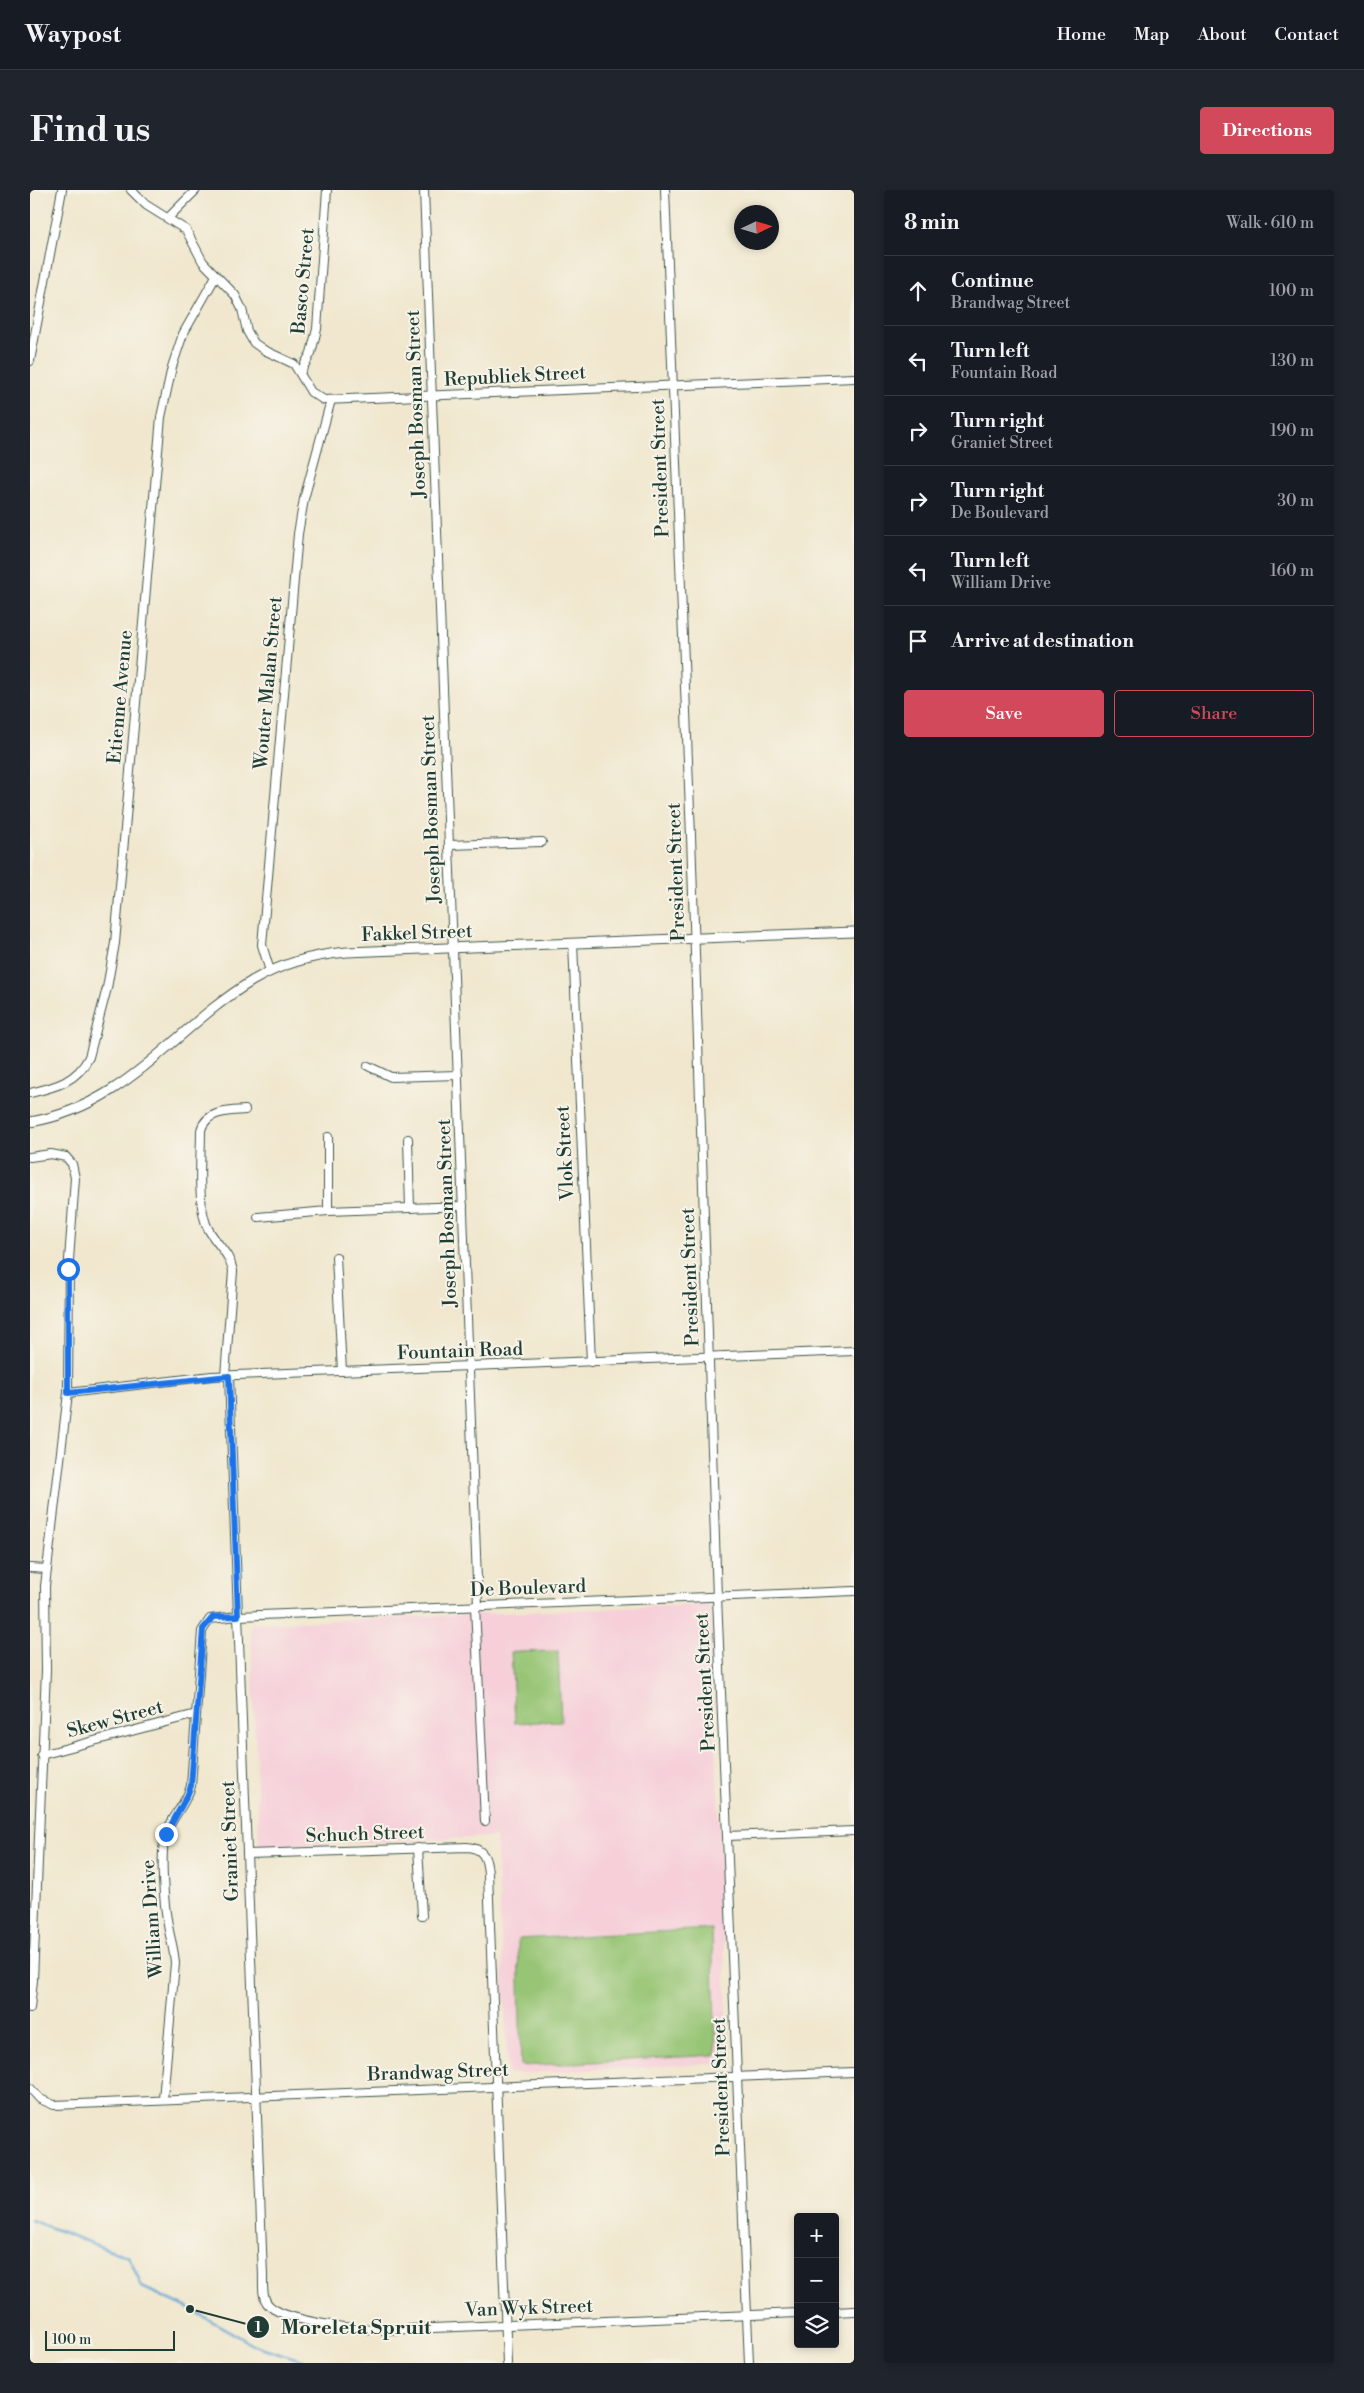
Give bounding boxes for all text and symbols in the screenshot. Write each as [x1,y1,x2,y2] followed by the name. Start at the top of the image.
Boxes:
[25,20,121,50] text: Waypost
[1057,23,1106,46] text: Home
[1134,23,1170,46] text: Map
[1198,23,1247,46] text: About
[1275,23,1339,46] text: Contact
[1200,107,1334,154] button: Directions
[30,109,150,152] text: Find us
[734,205,779,250] north arrow
[904,210,959,236] text: 8 min
[1227,213,1314,233] text: Walk · 610 m
[286,226,320,336] street label: Basco Street
[951,269,1034,293] text: Continue
[904,277,932,305] icon: ahead
[1269,281,1314,301] text: 100 m
[951,293,1070,313] text: Brandwag Street
[401,309,431,500] street label: Joseph Bosman Street
[951,339,1030,363] text: Turn left
[904,347,932,375] icon: left
[1270,351,1314,371] text: 130 m
[443,360,587,392] street label: Republiek Street
[951,363,1057,383] text: Fountain Road
[646,398,674,538] street label: President Street
[951,409,1044,433] text: Turn right
[904,417,932,445] icon: right
[1270,421,1314,441] text: 190 m
[951,433,1053,453] text: Graniet Street
[951,479,1044,503] text: Turn right
[904,487,932,515] icon: right
[1277,491,1314,511] text: 30 m
[951,503,1049,523] text: De Boulevard
[951,549,1030,573] text: Turn left
[904,557,932,585] icon: left
[1270,561,1314,581] text: 160 m
[951,573,1051,593] text: William Drive
[248,595,288,772] street label: Wouter Malan Street
[904,627,932,655] icon: arrive
[102,629,138,765] street label: Etienne Avenue
[951,629,1134,653] text: Arrive at destination
[904,690,1104,737] button: Save
[1114,690,1314,737] button: Share
[416,714,446,905] street label: Joseph Bosman Street
[662,802,690,942] street label: President Street
[361,919,473,947] street label: Fakkel Street
[551,1105,580,1202] street label: Vlok Street
[432,1118,462,1309] street label: Joseph Bosman Street
[676,1207,704,1347] street label: President Street
[57,1258,80,1281] route start
[397,1337,524,1365] street label: Fountain Road
[470,1574,587,1602] street label: De Boulevard
[689,1612,721,1752] street label: President Street
[64,1695,166,1743] street label: Skew Street
[216,1780,244,1902] street label: Graniet Street
[305,1820,425,1848] street label: Schuch Street
[155,1823,178,1846] route end
[136,1859,168,1980] street label: William Drive
[707,2017,735,2157] street label: President Street
[366,2058,509,2086] street label: Brandwag Street
[794,2213,839,2348] map controls
[794,2213,839,2258] button: +
[794,2258,839,2303] button: −
[463,2294,594,2322] street label: Van Wyk Street
[794,2303,839,2348] button: layers
[246,2309,441,2344] callout: Moreleta Spruit
[281,2316,432,2341] text: Moreleta Spruit
[254,2318,262,2337] text: 1
[45,2328,175,2351] scale bar
[52,2331,91,2349] text: 100 m

